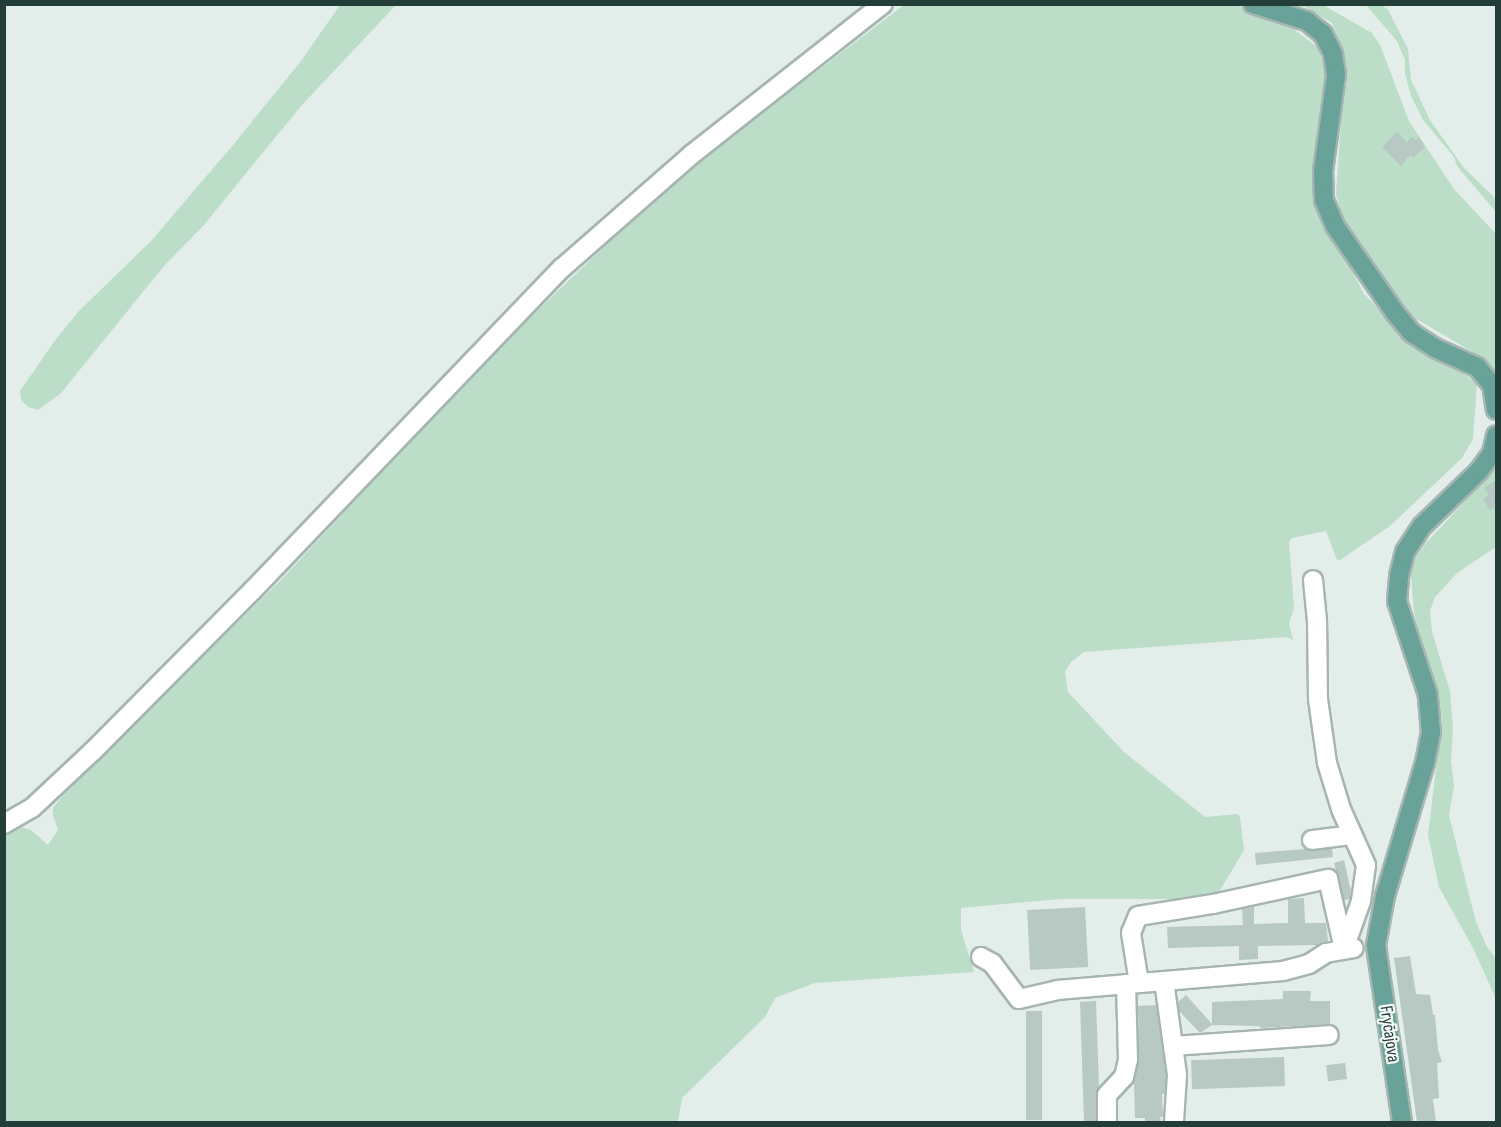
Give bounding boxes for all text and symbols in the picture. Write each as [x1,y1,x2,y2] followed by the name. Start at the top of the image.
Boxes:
[1374,1004,1404,1064] street label: Fryčajova

